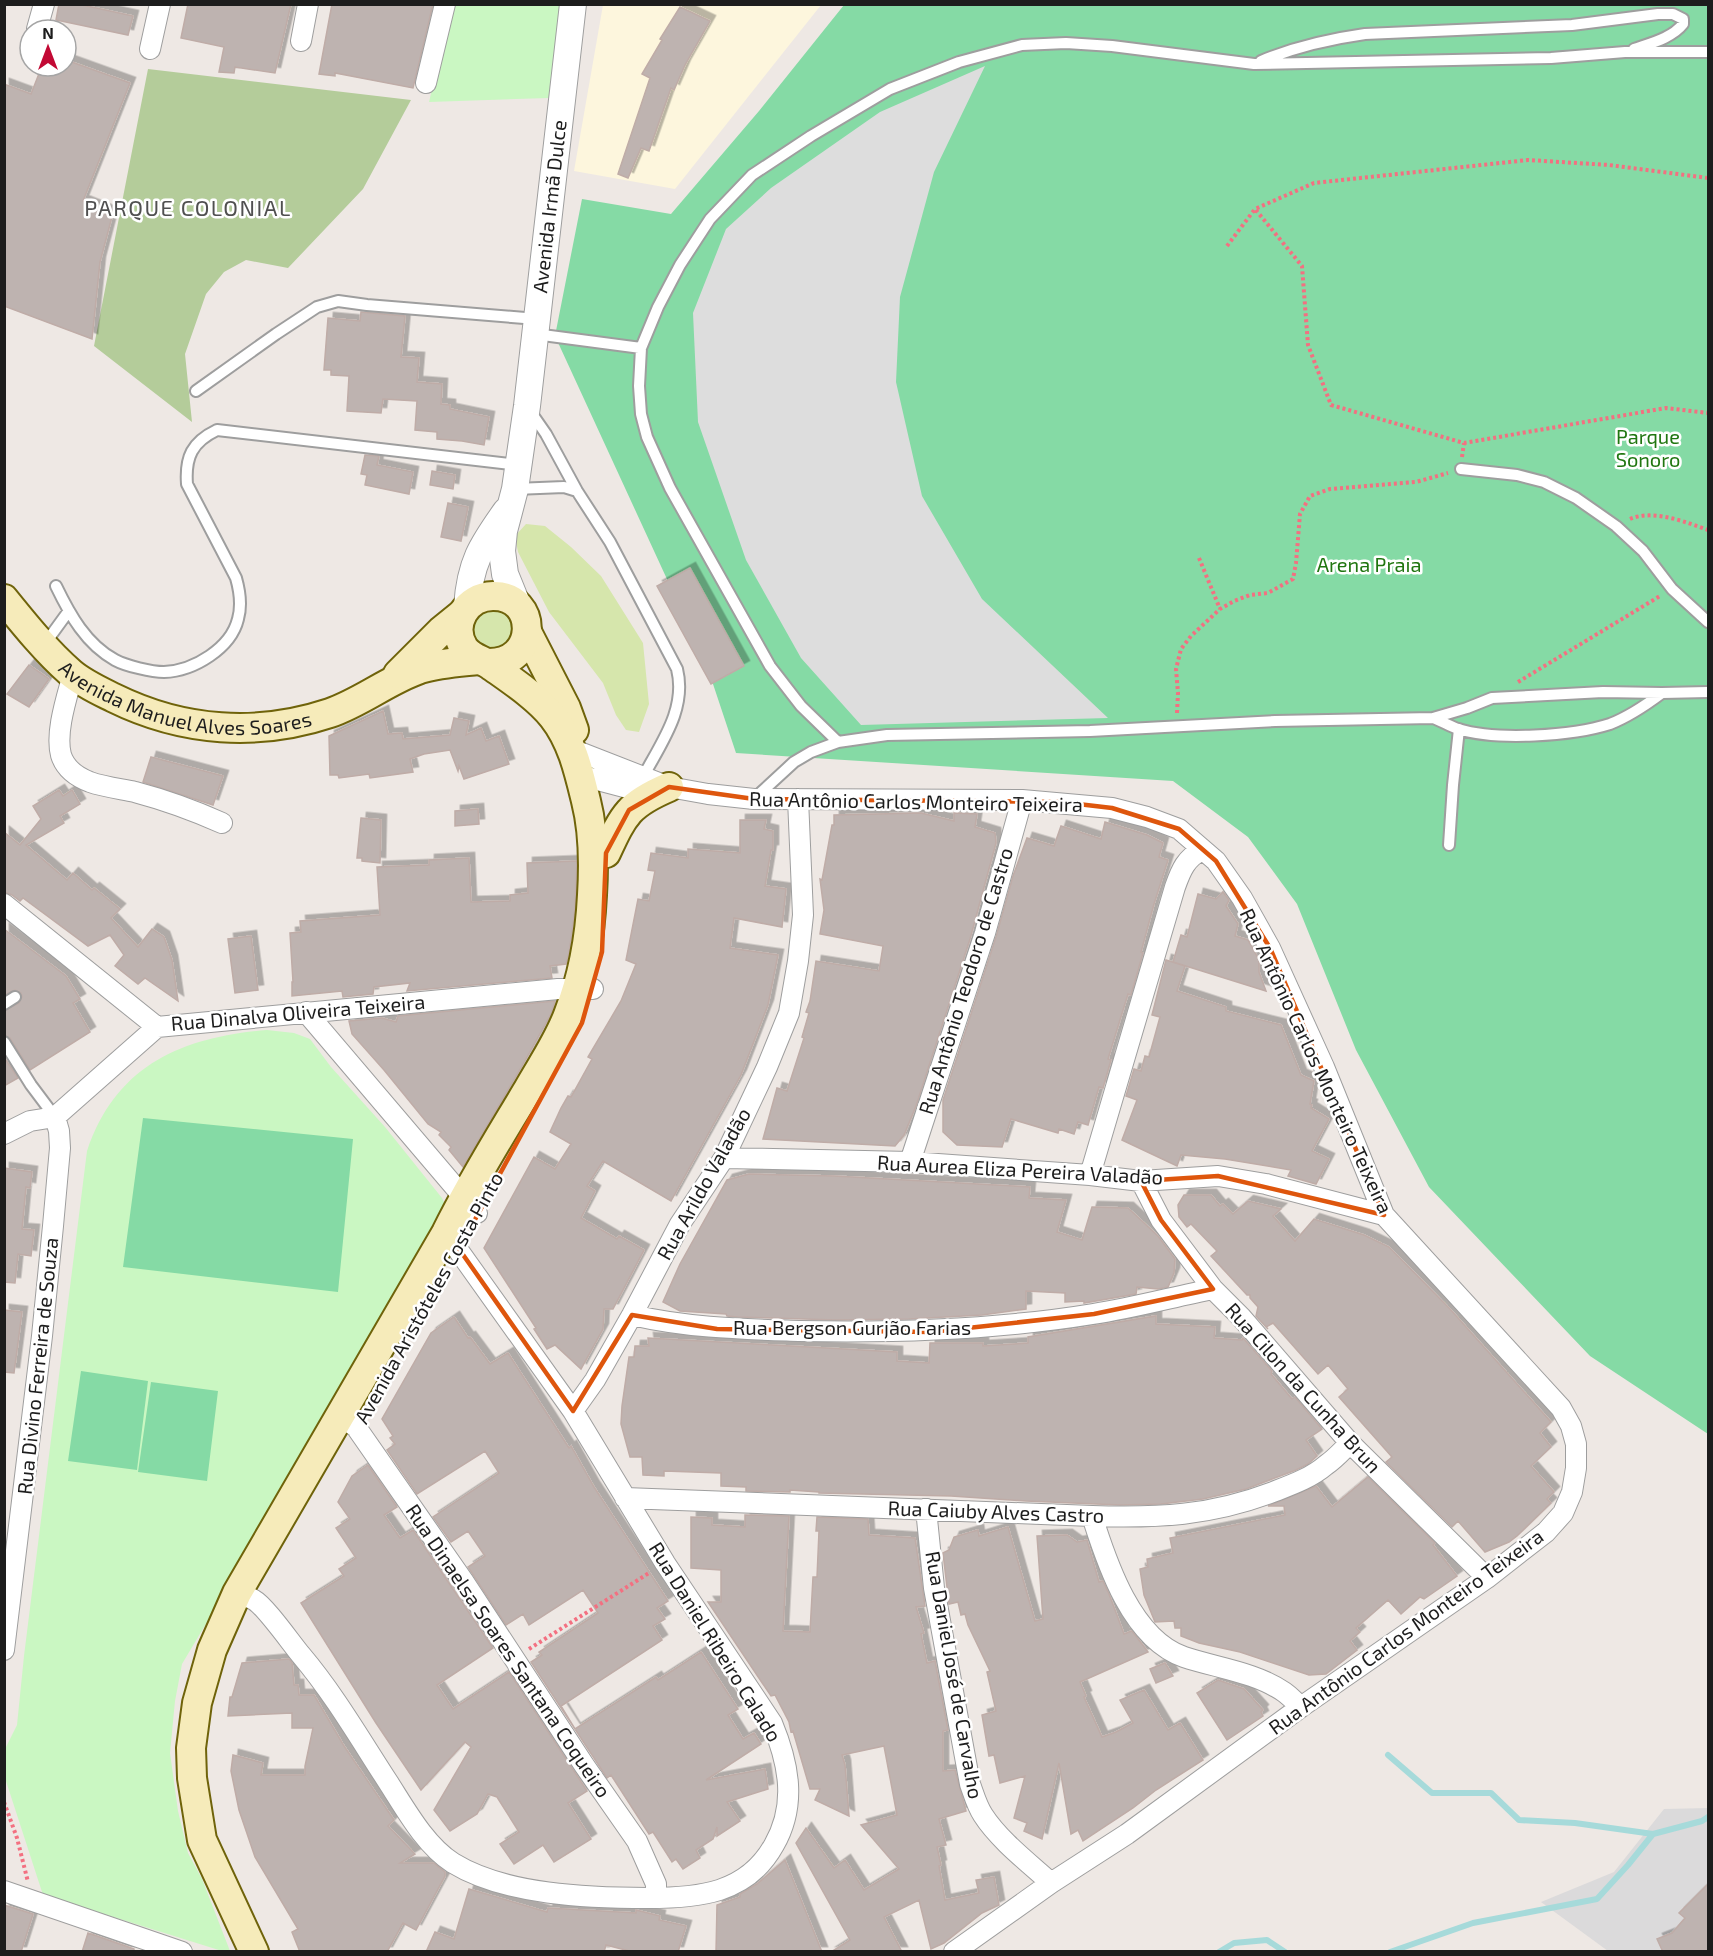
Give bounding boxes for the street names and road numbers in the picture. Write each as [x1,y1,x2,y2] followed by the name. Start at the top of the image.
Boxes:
[527,118,571,294] street label: Avenida Irmã Dulce
[54,655,314,739] street label: Avenida Manuel Alves Soares
[749,786,1083,816] street label: Rua Antônio Carlos Monteiro Teixeira
[913,844,1017,1117] street label: Rua Antônio Teodoro de Castro
[1236,904,1398,1217] street label: Rua Antônio Carlos Monteiro Teixeira
[170,989,426,1035] street label: Rua Dinalva Oliveira Teixeira
[651,1103,755,1264] street label: Rua Arildo Valadão
[876,1150,1164,1188] street label: Rua Aurea Eliza Pereira Valadão
[349,1168,507,1427] street label: Avenida Aristóteles Costa Pinto
[12,1236,62,1496] street label: Rua Divino Ferreira de Souza
[1221,1297,1387,1477] street label: Rua Cilon da Cunha Brun
[733,1315,971,1339] street label: Rua Bergson Gurjão Farias
[887,1495,1105,1527] street label: Rua Caiuby Alves Castro
[401,1499,616,1802] street label: Rua Dinaelsa Soares Santana Coqueiro
[1263,1523,1547,1739] street label: Rua Antônio Carlos Monteiro Teixeira
[645,1537,787,1746] street label: Rua Daniel Ribeiro Calado
[921,1549,989,1801] street label: Rua Daniel José de Carvalho

